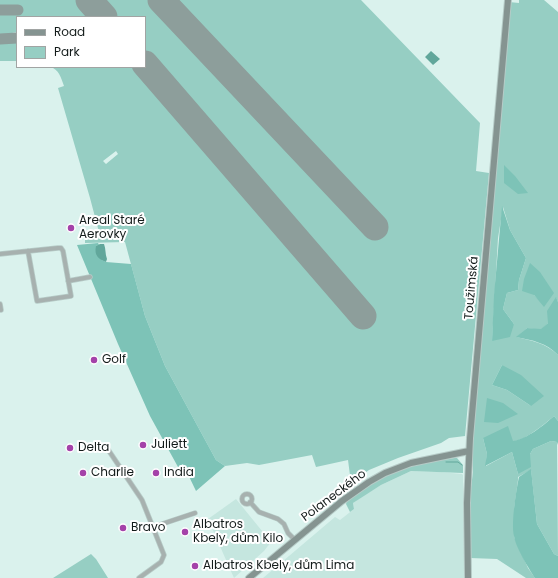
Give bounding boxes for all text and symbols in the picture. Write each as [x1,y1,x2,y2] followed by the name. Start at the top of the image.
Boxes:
[16,16,146,68] legend
[54,23,85,40] text: Road
[54,43,80,60] text: Park
[79,214,145,242] place label: Areal Staré Aerovky
[66,223,76,233] marker: Areal Staré Aerovky
[462,256,482,320] street label: Toužimská
[102,353,126,367] place label: Golf
[89,355,99,365] marker: Golf
[151,438,187,452] place label: Juliett
[138,440,148,450] marker: Juliett
[78,441,109,455] place label: Delta
[65,443,75,453] marker: Delta
[91,466,134,480] place label: Charlie
[164,466,194,480] place label: India
[299,467,369,525] street label: Polaneckého
[78,468,88,478] marker: Charlie
[151,468,161,478] marker: India
[193,518,283,546] place label: Albatros Kbely, dům Kilo
[131,521,165,535] place label: Bravo
[118,523,128,533] marker: Bravo
[180,527,190,537] marker: Albatros Kbely, dům Kilo
[203,559,354,573] place label: Albatros Kbely, dům Lima
[190,561,200,571] marker: Albatros Kbely, dům Lima

